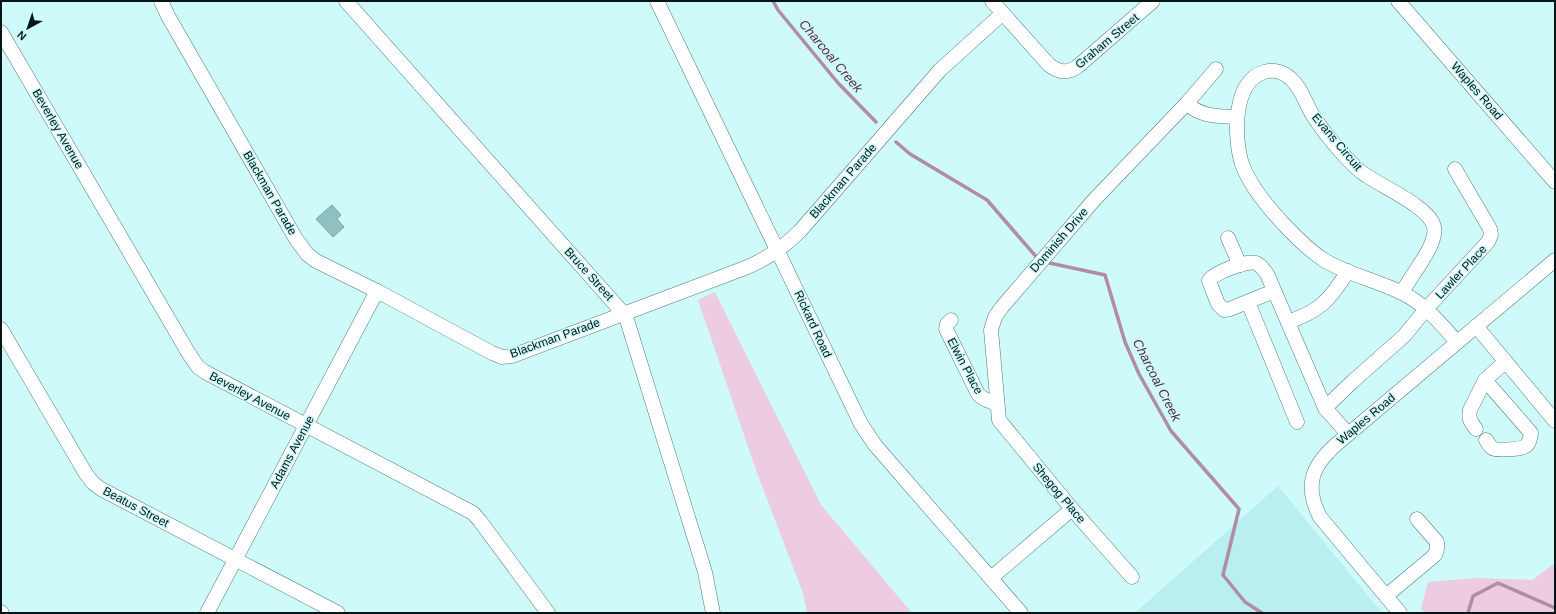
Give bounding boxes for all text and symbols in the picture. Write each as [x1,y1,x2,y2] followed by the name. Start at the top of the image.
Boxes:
[8,8,48,48] north arrow
[1072,10,1142,72] street label: Graham Street
[796,17,867,97] water label: Charcoal Creek
[15,28,28,43] text: N
[1448,59,1506,123] street label: Waples Road
[29,87,87,172] street label: Beverley Avenue
[1309,110,1366,174] street label: Evans Circuit
[807,140,880,221] street label: Blackman Parade
[240,148,300,238] street label: Blackman Parade
[1027,204,1091,275] street label: Dominish Drive
[1432,242,1490,302] street label: Lawler Place
[561,245,617,304] street label: Bruce Street
[791,288,835,360] street label: Rickard Road
[508,315,602,361] street label: Blackman Parade
[944,335,986,397] street label: Elwin Place
[1130,336,1185,425] water label: Charcoal Creek
[207,369,293,423] street label: Beverley Avenue
[1334,391,1398,447] street label: Waples Road
[267,413,317,491] street label: Adams Avenue
[1030,460,1089,526] street label: Shegog Place
[101,484,172,531] street label: Beatus Street

